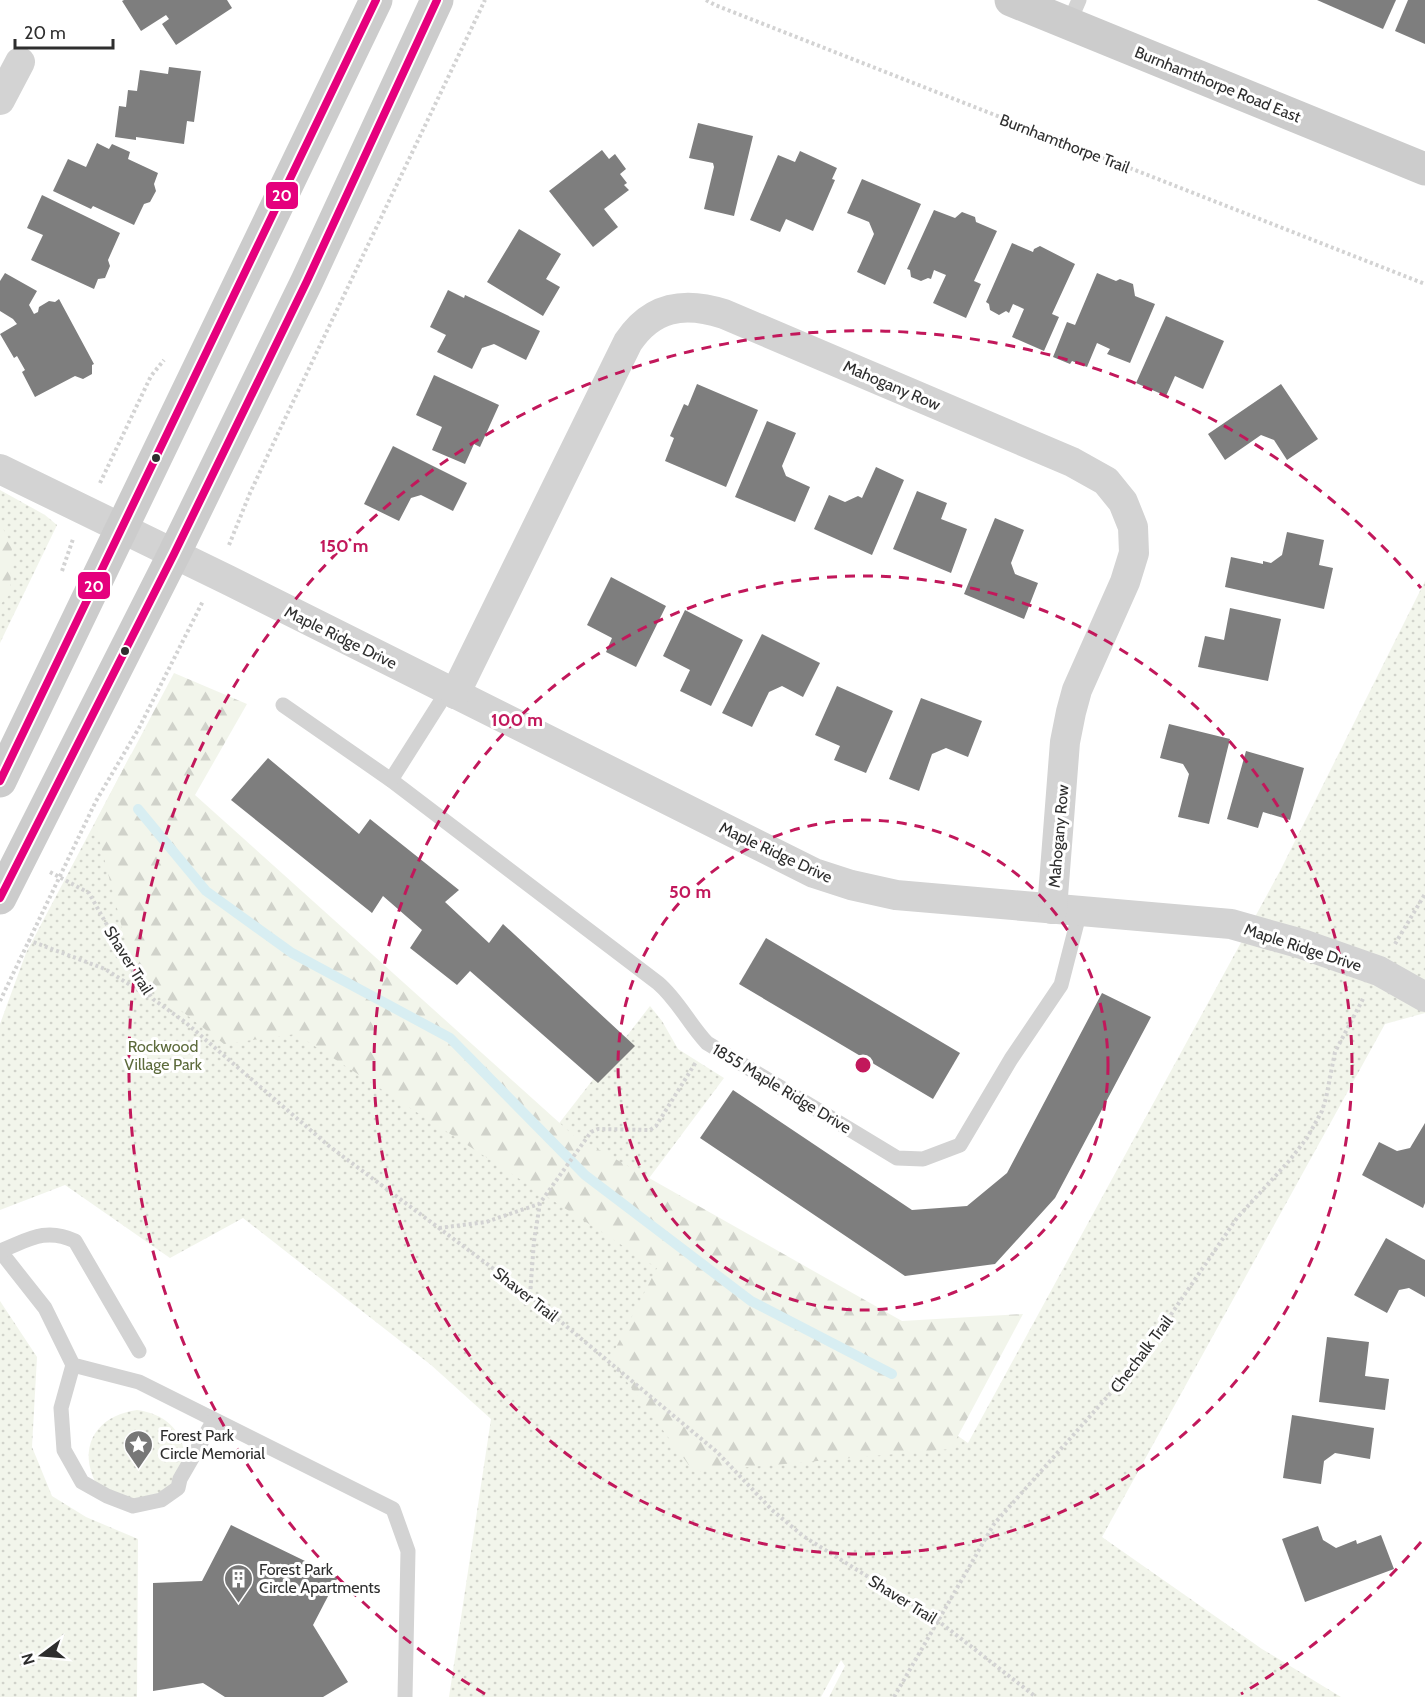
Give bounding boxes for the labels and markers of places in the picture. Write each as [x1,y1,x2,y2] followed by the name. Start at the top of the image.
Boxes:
[150,452,162,464] unlabelled marker
[119,645,131,657] unlabelled marker
[853,1055,873,1075] centre of rings
[160,1426,265,1463] place label: Forest Park Circle Memorial
[123,1428,155,1470] place icon: Forest Park Circle Memorial
[259,1560,381,1597] place label: Forest Park Circle Apartments
[222,1562,254,1604] building icon: Forest Park Circle Apartments

